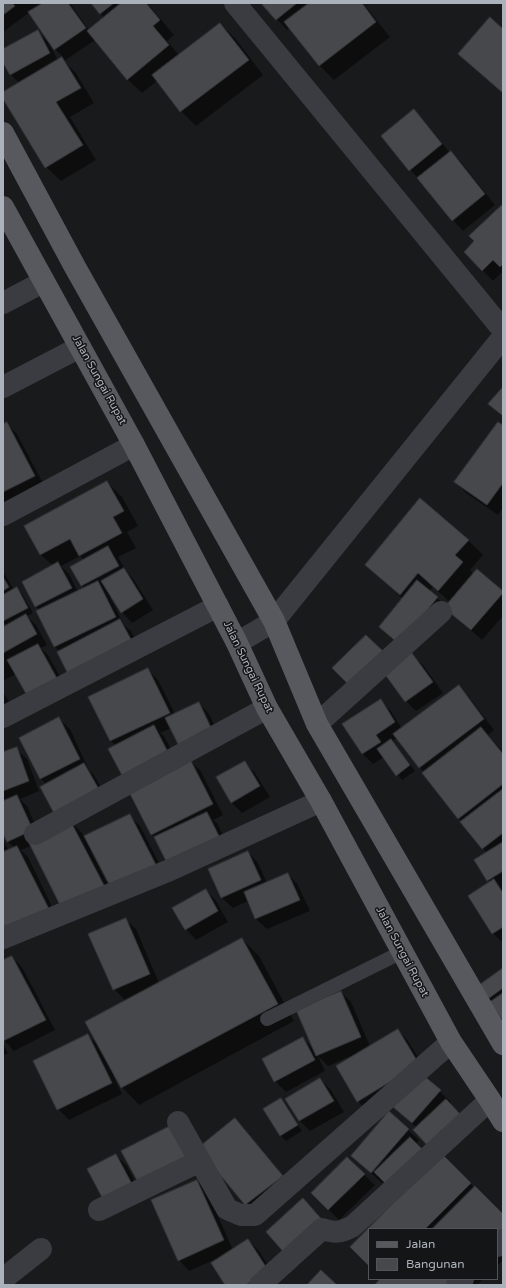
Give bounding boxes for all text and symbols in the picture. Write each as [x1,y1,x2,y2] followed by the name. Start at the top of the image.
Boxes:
[69,333,129,427] street label: Jalan Sungai Rupat
[220,619,276,715] street label: Jalan Sungai Rupat
[373,905,431,999] street label: Jalan Sungai Rupat
[368,1228,498,1280] legend
[406,1237,435,1251] text: Jalan
[406,1257,465,1271] text: Bangunan

